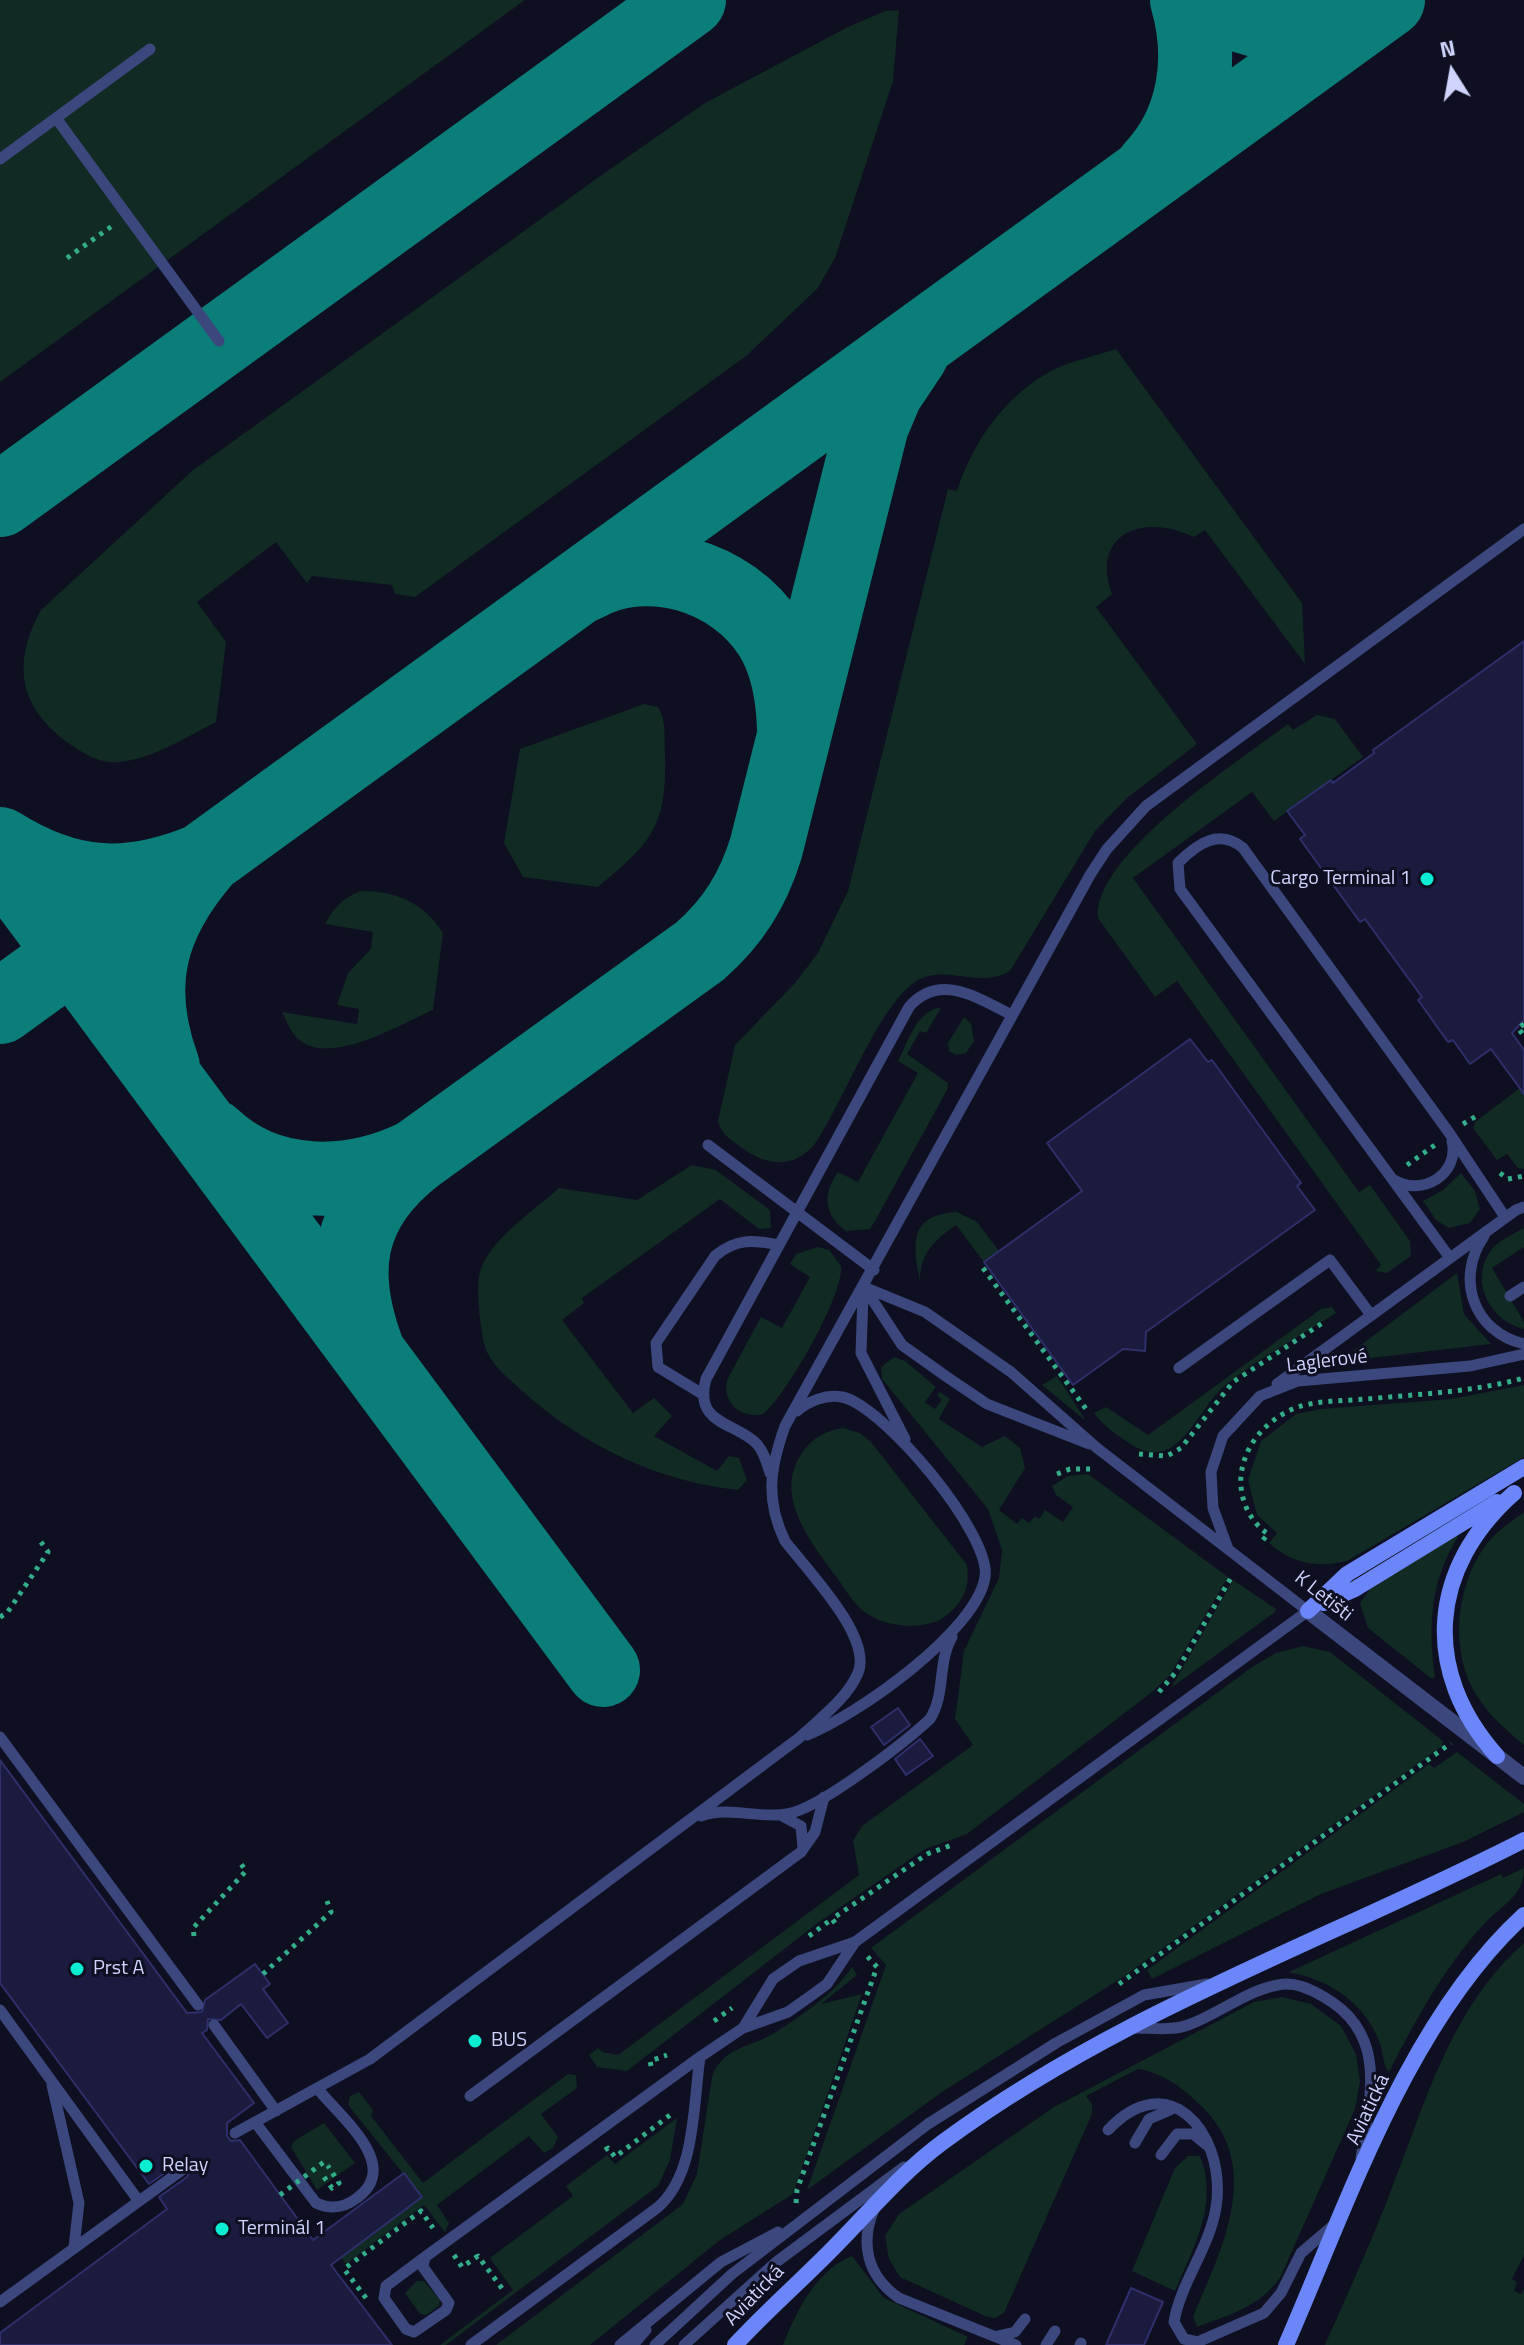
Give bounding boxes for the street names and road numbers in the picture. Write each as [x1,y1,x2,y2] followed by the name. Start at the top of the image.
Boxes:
[1285,1345,1369,1379] street label: Laglerové
[1289,1567,1357,1627] street label: K Letišti
[1342,2071,1396,2149] street label: Aviatická
[720,2261,790,2331] street label: Aviatická

